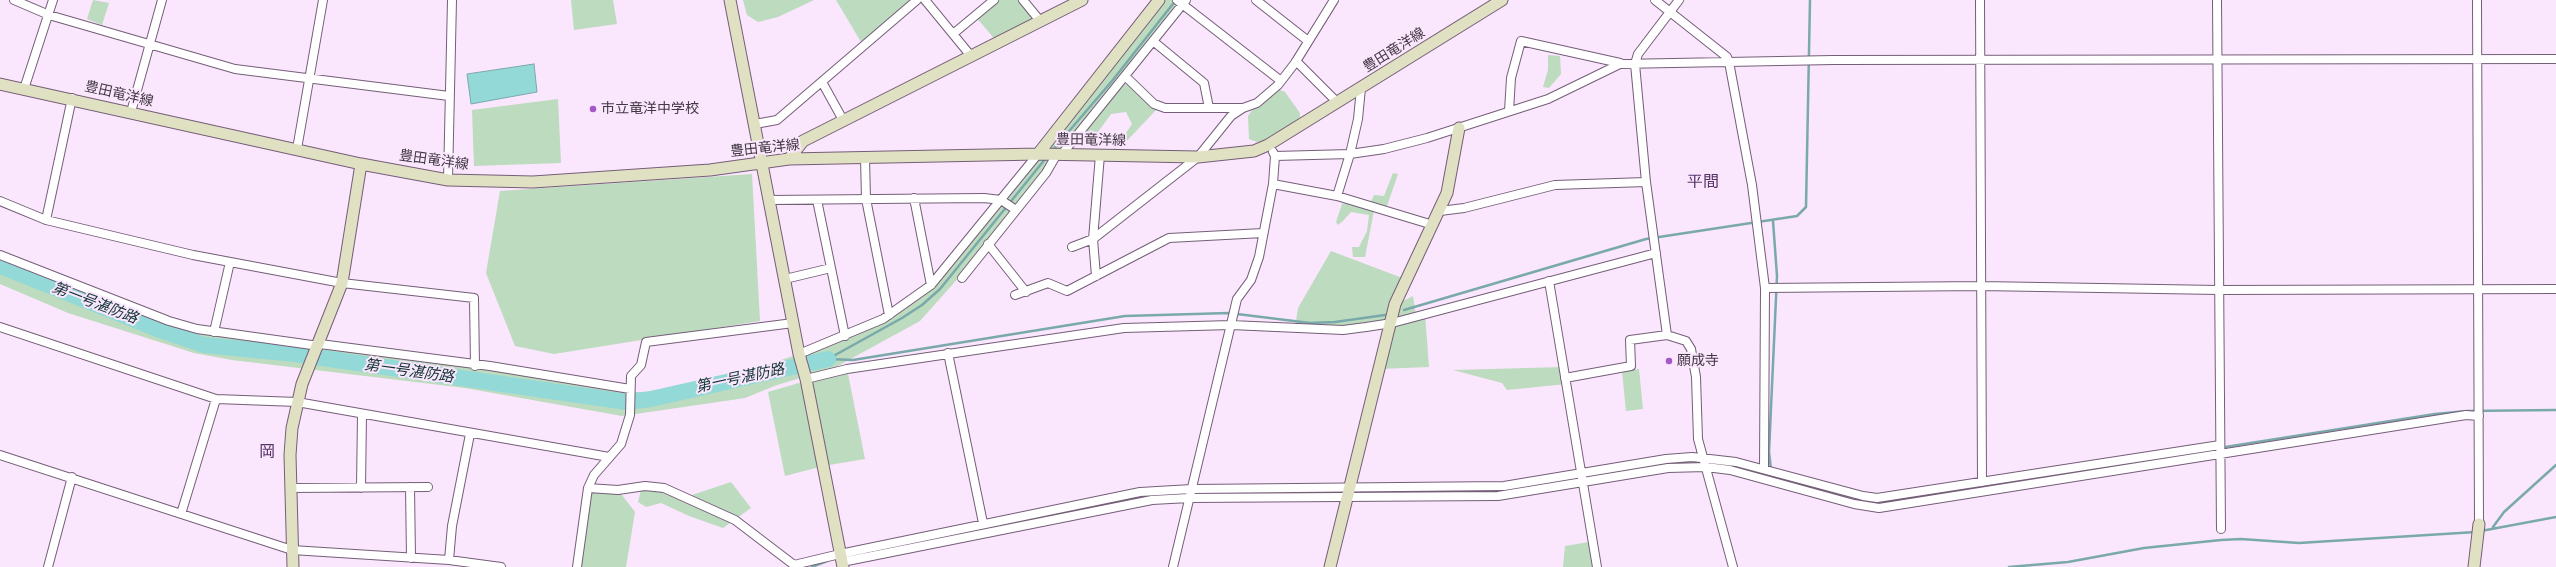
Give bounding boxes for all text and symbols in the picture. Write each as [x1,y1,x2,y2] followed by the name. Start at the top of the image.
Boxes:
[1360,24,1428,76] street label: 豊田竜洋線
[83,78,155,110] street label: 豊田竜洋線
[601,101,699,117] place label: 市立竜洋中学校
[588,104,598,114] marker: 市立竜洋中学校
[1056,131,1126,149] street label: 豊田竜洋線
[729,136,801,160] street label: 豊田竜洋線
[398,147,470,173] street label: 豊田竜洋線
[1687,172,1719,192] district label: 平間
[50,278,140,328] water label: 第一号湛防路
[1677,353,1719,369] place label: 願成寺
[363,356,455,386] water label: 第一号湛防路
[1664,356,1674,366] marker: 願成寺
[694,360,786,396] water label: 第一号湛防路
[259,442,275,462] district label: 岡

